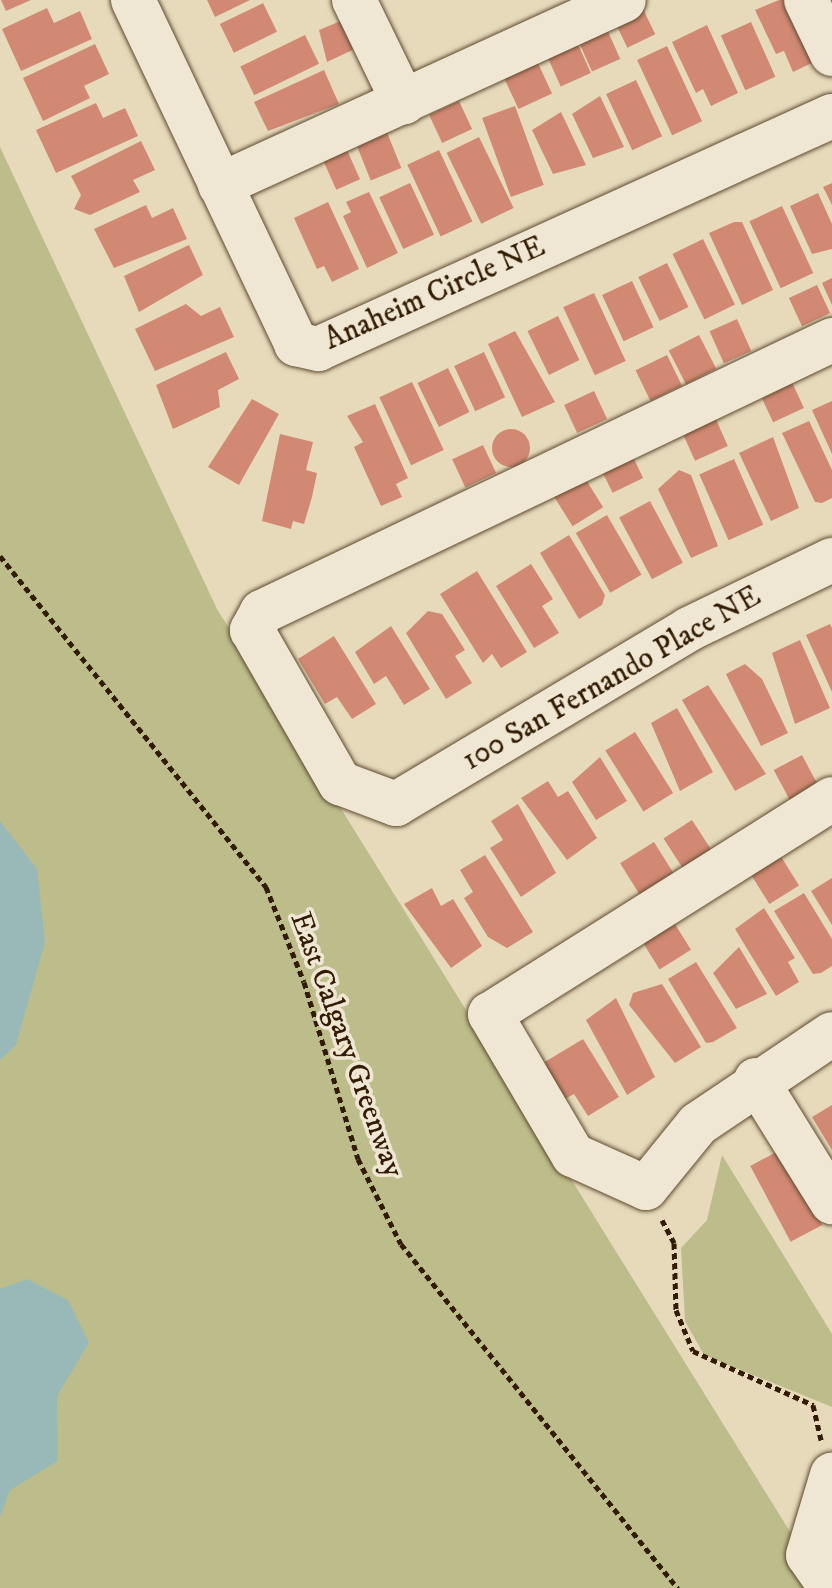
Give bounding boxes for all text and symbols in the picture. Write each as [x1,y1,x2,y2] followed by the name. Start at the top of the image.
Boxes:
[319,229,551,359] street label: Anaheim Circle NE
[457,579,767,779] street label: 100 San Fernando Place NE
[281,908,411,1182] street label: East Calgary Greenway

